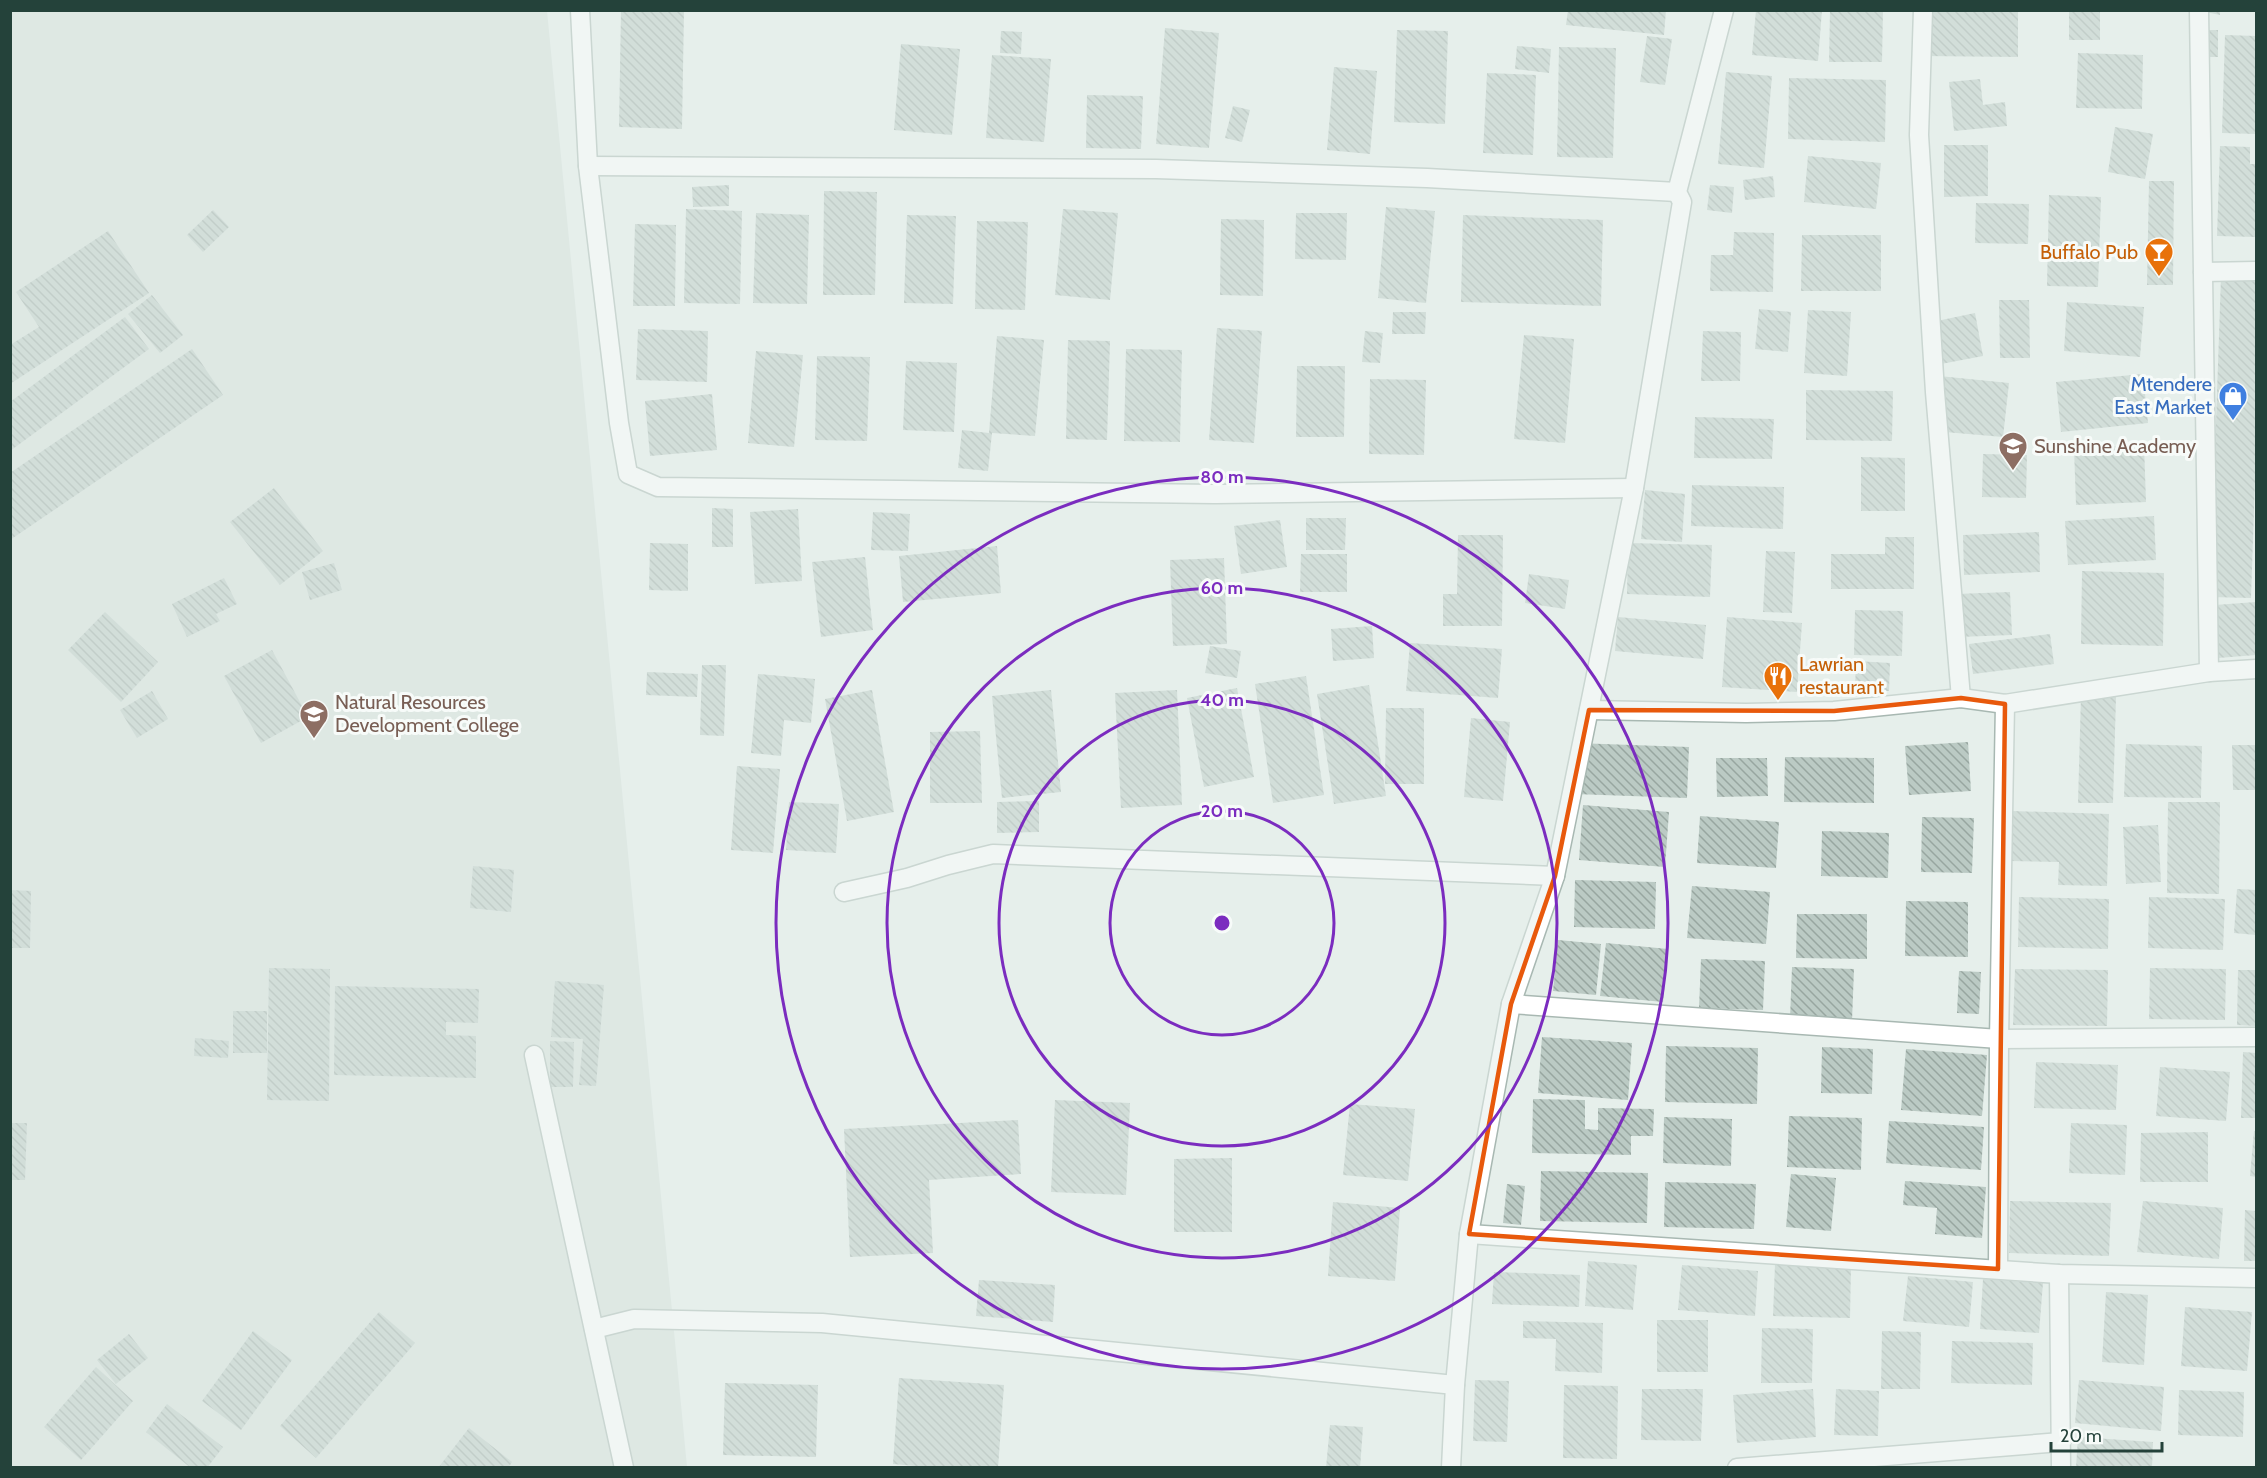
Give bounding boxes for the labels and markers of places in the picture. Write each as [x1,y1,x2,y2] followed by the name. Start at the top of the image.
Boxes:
[2143,236,2175,278] bar icon: Buffalo Pub
[2040,240,2138,264] place label: Buffalo Pub
[2114,372,2212,419] place label: Mtendere East Market
[2217,380,2249,422] shop icon: Mtendere East Market
[1997,430,2029,472] school or university icon: Sunshine Academy
[2034,434,2196,458] place label: Sunshine Academy
[1799,652,1884,699] place label: Lawrian restaurant
[1762,660,1794,702] restaurant icon: Lawrian restaurant
[335,690,519,737] place label: Natural Resources Development College
[298,698,330,740] school or university icon: Natural Resources Development College
[1212,913,1232,933] centre of rings

